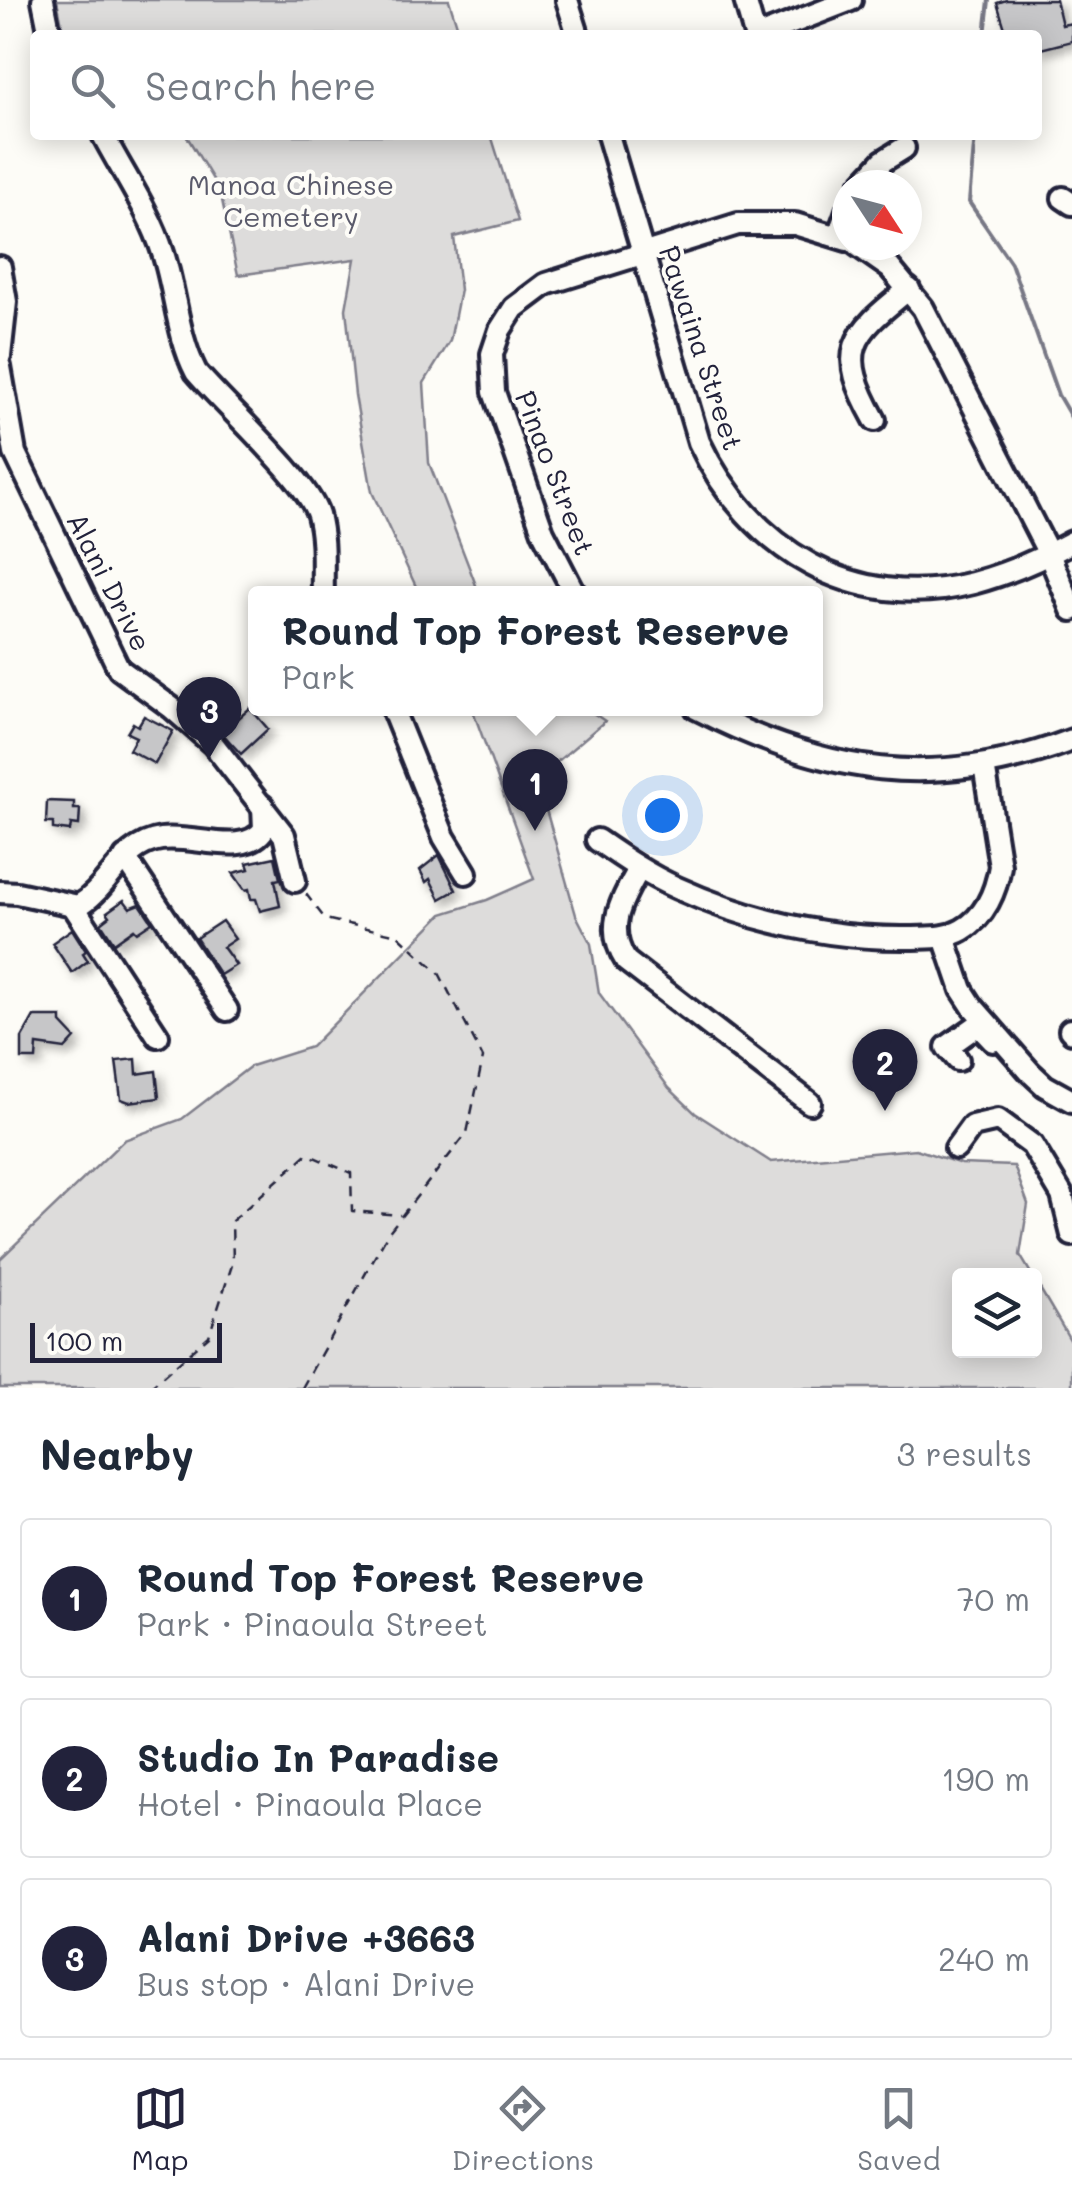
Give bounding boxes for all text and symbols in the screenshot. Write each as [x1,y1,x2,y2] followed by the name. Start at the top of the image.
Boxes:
[30,30,1042,140] search box
[65,58,120,113] icon: search
[145,60,376,110] text: Search here
[188,166,394,234] park label: Manoa Chinese Cemetery
[832,170,922,260] north arrow
[652,241,752,455] street label: Pawaina Street
[508,385,604,560] street label: Pinao Street
[60,506,160,657] street label: Alani Drive
[248,586,823,716] popup
[282,605,789,655] text: Round Top Forest Reserve
[282,655,354,697] text: Park
[176,676,242,759] pin: 3
[502,748,568,831] pin: 1
[637,790,688,841] your location
[852,1028,918,1111] pin: 2
[952,1268,1042,1358] map controls
[952,1268,1042,1358] button: layers
[30,1318,222,1362] scale bar
[45,1322,123,1358] text: 100 m
[40,1426,194,1481] text: Nearby
[896,1432,1032,1474] text: 3 results
[137,1552,644,1602] text: Round Top Forest Reserve
[67,1577,82,1619] text: 1
[957,1577,1030,1619] text: 70 m
[137,1602,488,1644] text: Park · Pinaoula Street
[137,1732,499,1782] text: Studio In Paradise
[66,1757,83,1799] text: 2
[941,1757,1030,1799] text: 190 m
[137,1782,483,1824] text: Hotel · Pinaoula Place
[137,1912,475,1962] text: Alani Drive +3663
[65,1937,84,1979] text: 3
[938,1937,1030,1979] text: 240 m
[137,1962,475,2004] text: Bus stop · Alani Drive
[132,2081,189,2177] tab: Map
[452,2081,594,2177] tab: Directions
[857,2081,940,2177] tab: Saved

